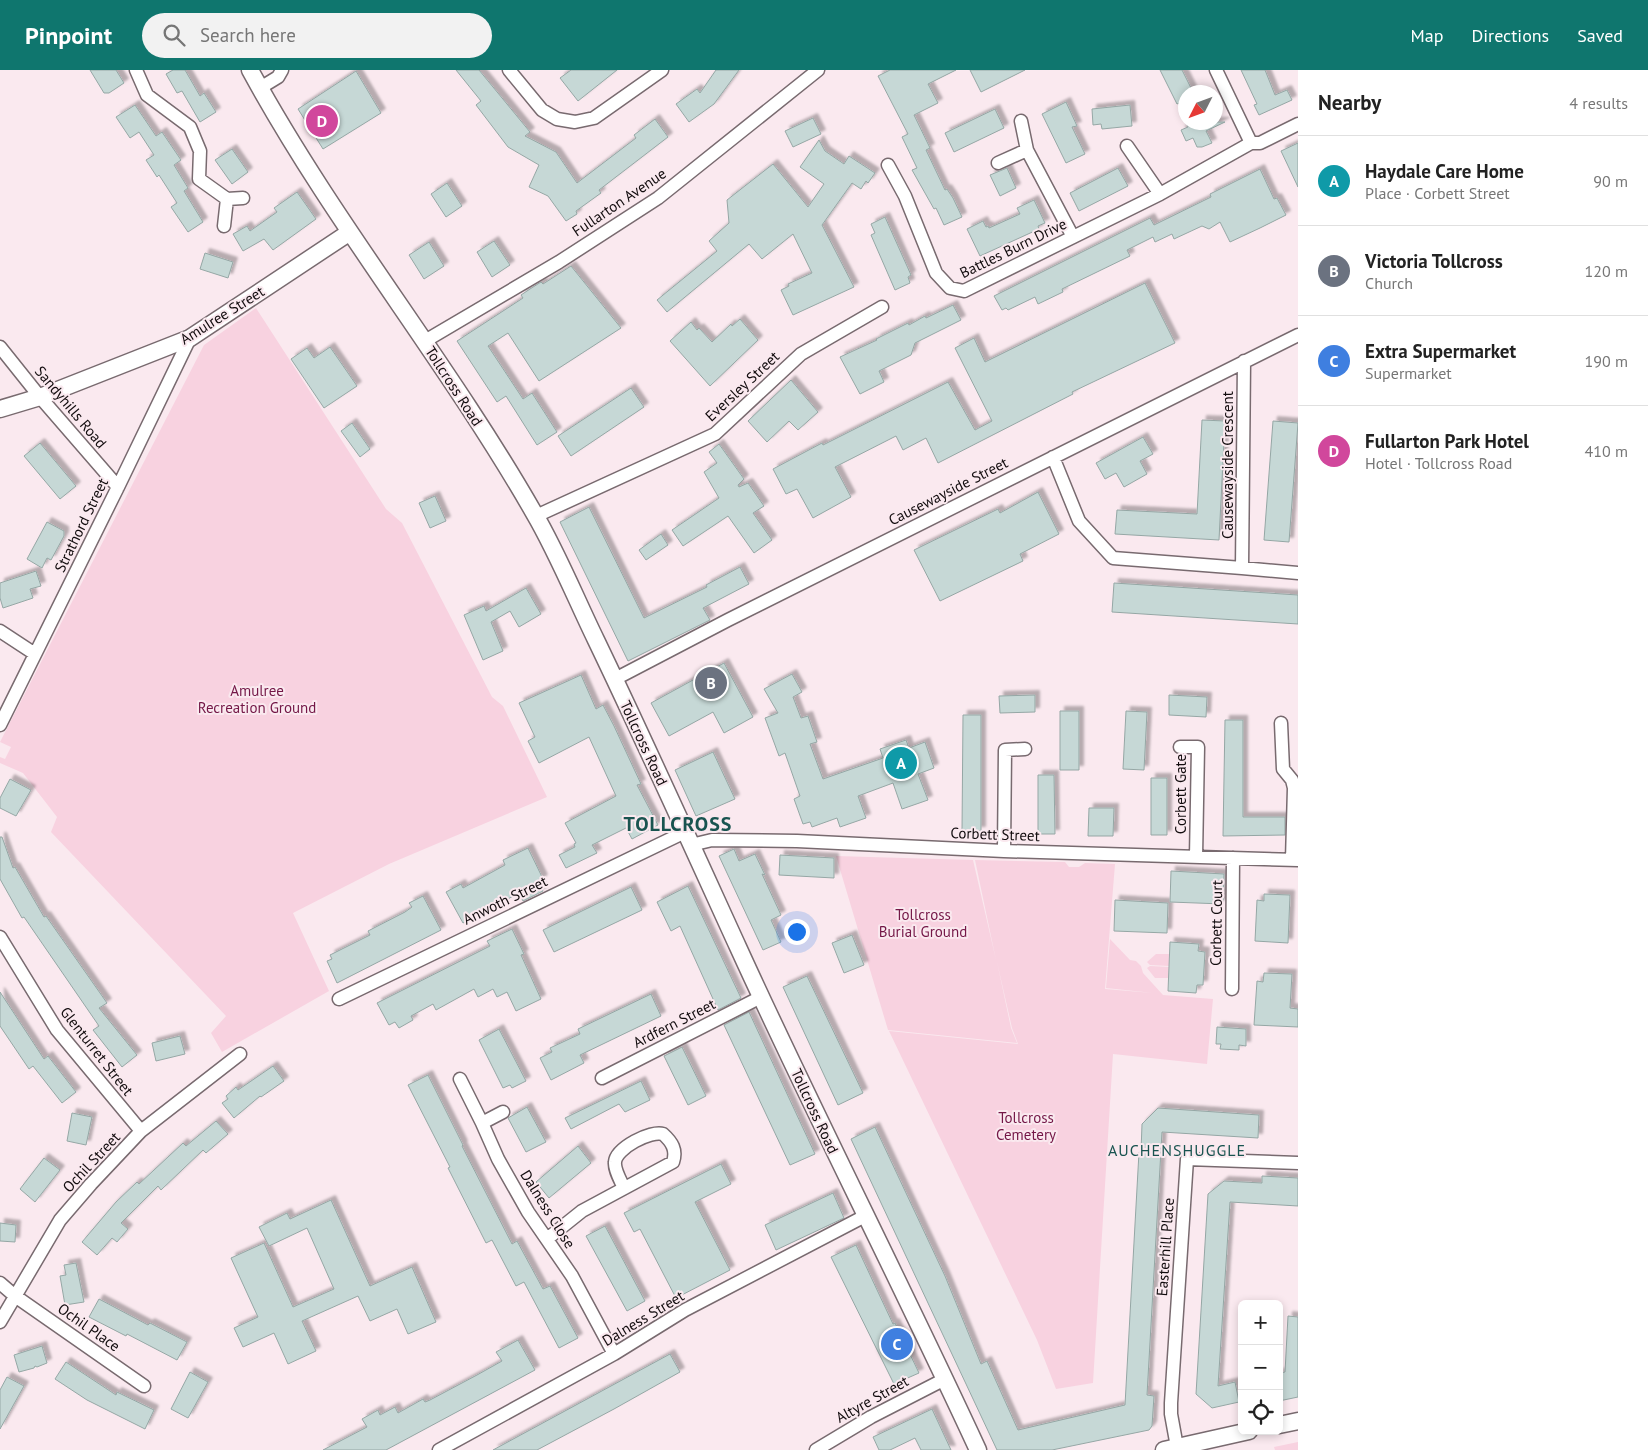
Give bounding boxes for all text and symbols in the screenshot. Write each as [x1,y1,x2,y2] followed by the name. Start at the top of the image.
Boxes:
[142,13,492,58] search box
[25,20,112,51] text: Pinpoint
[160,21,188,49] icon: search
[200,23,296,47] text: Search here
[1411,24,1443,47] text: Map
[1471,24,1549,47] text: Directions
[1577,24,1623,47] text: Saved
[1178,85,1223,130] north arrow
[1318,89,1381,116] text: Nearby
[1569,93,1628,113] text: 4 results
[306,102,338,140] pin: D
[1365,159,1524,183] text: Haydale Care Home
[568,164,670,240] street label: Fullarton Avenue
[1329,171,1339,191] text: A
[1593,171,1628,191] text: 90 m
[1365,183,1510,203] text: Place · Corbett Street
[956,214,1070,282] street label: Battles Burn Drive
[1365,249,1503,273] text: Victoria Tollcross
[1329,261,1339,281] text: B
[1585,261,1628,281] text: 120 m
[1365,273,1413,293] text: Church
[176,282,268,348] street label: Amulree Street
[1365,339,1516,363] text: Extra Supermarket
[421,342,487,430] street label: Tollcross Road
[701,347,783,425] street label: Eversley Street
[1330,351,1338,371] text: C
[1585,351,1628,371] text: 190 m
[31,362,111,452] street label: Sandyhills Road
[1365,363,1452,383] text: Supermarket
[1218,391,1237,539] street label: Causewayside Crescent
[1365,429,1529,453] text: Fullarton Park Hotel
[1329,441,1339,461] text: D
[1585,441,1628,461] text: 410 m
[885,453,1011,529] street label: Causewayside Street
[1365,453,1512,473] text: Hotel · Tollcross Road
[50,475,112,575] street label: Strathord Street
[695,664,727,702] pin: B
[198,681,316,717] park label: Amulree Recreation Ground
[616,698,672,788] street label: Tollcross Road
[885,744,917,782] pin: A
[1171,754,1190,834] street label: Corbett Gate
[624,811,732,837] district label: TOLLCROSS
[950,823,1040,845] street label: Corbett Street
[460,871,550,929] street label: Anwoth Street
[1206,880,1226,966] street label: Corbett Court
[879,905,967,941] park label: Tollcross Burial Ground
[784,919,810,945] your location
[630,994,718,1052] street label: Ardfern Street
[56,1003,138,1099] street label: Glenturret Street
[787,1066,843,1156] street label: Tollcross Road
[996,1108,1056,1144] park label: Tollcross Cemetery
[58,1128,124,1196] street label: Ochil Street
[1108,1140,1246,1160] district label: AUCHENSHUGGLE
[516,1166,580,1252] street label: Dalness Close
[1152,1197,1178,1297] street label: Easterhill Place
[599,1286,687,1350] street label: Dalness Street
[54,1299,124,1355] street label: Ochil Place
[1238,1300,1283,1435] map controls
[1238,1300,1283,1345] button: +
[881,1325,913,1363] pin: C
[1238,1345,1283,1390] button: −
[832,1371,912,1427] street label: Altyre Street
[1238,1390,1283,1435] button: locate

